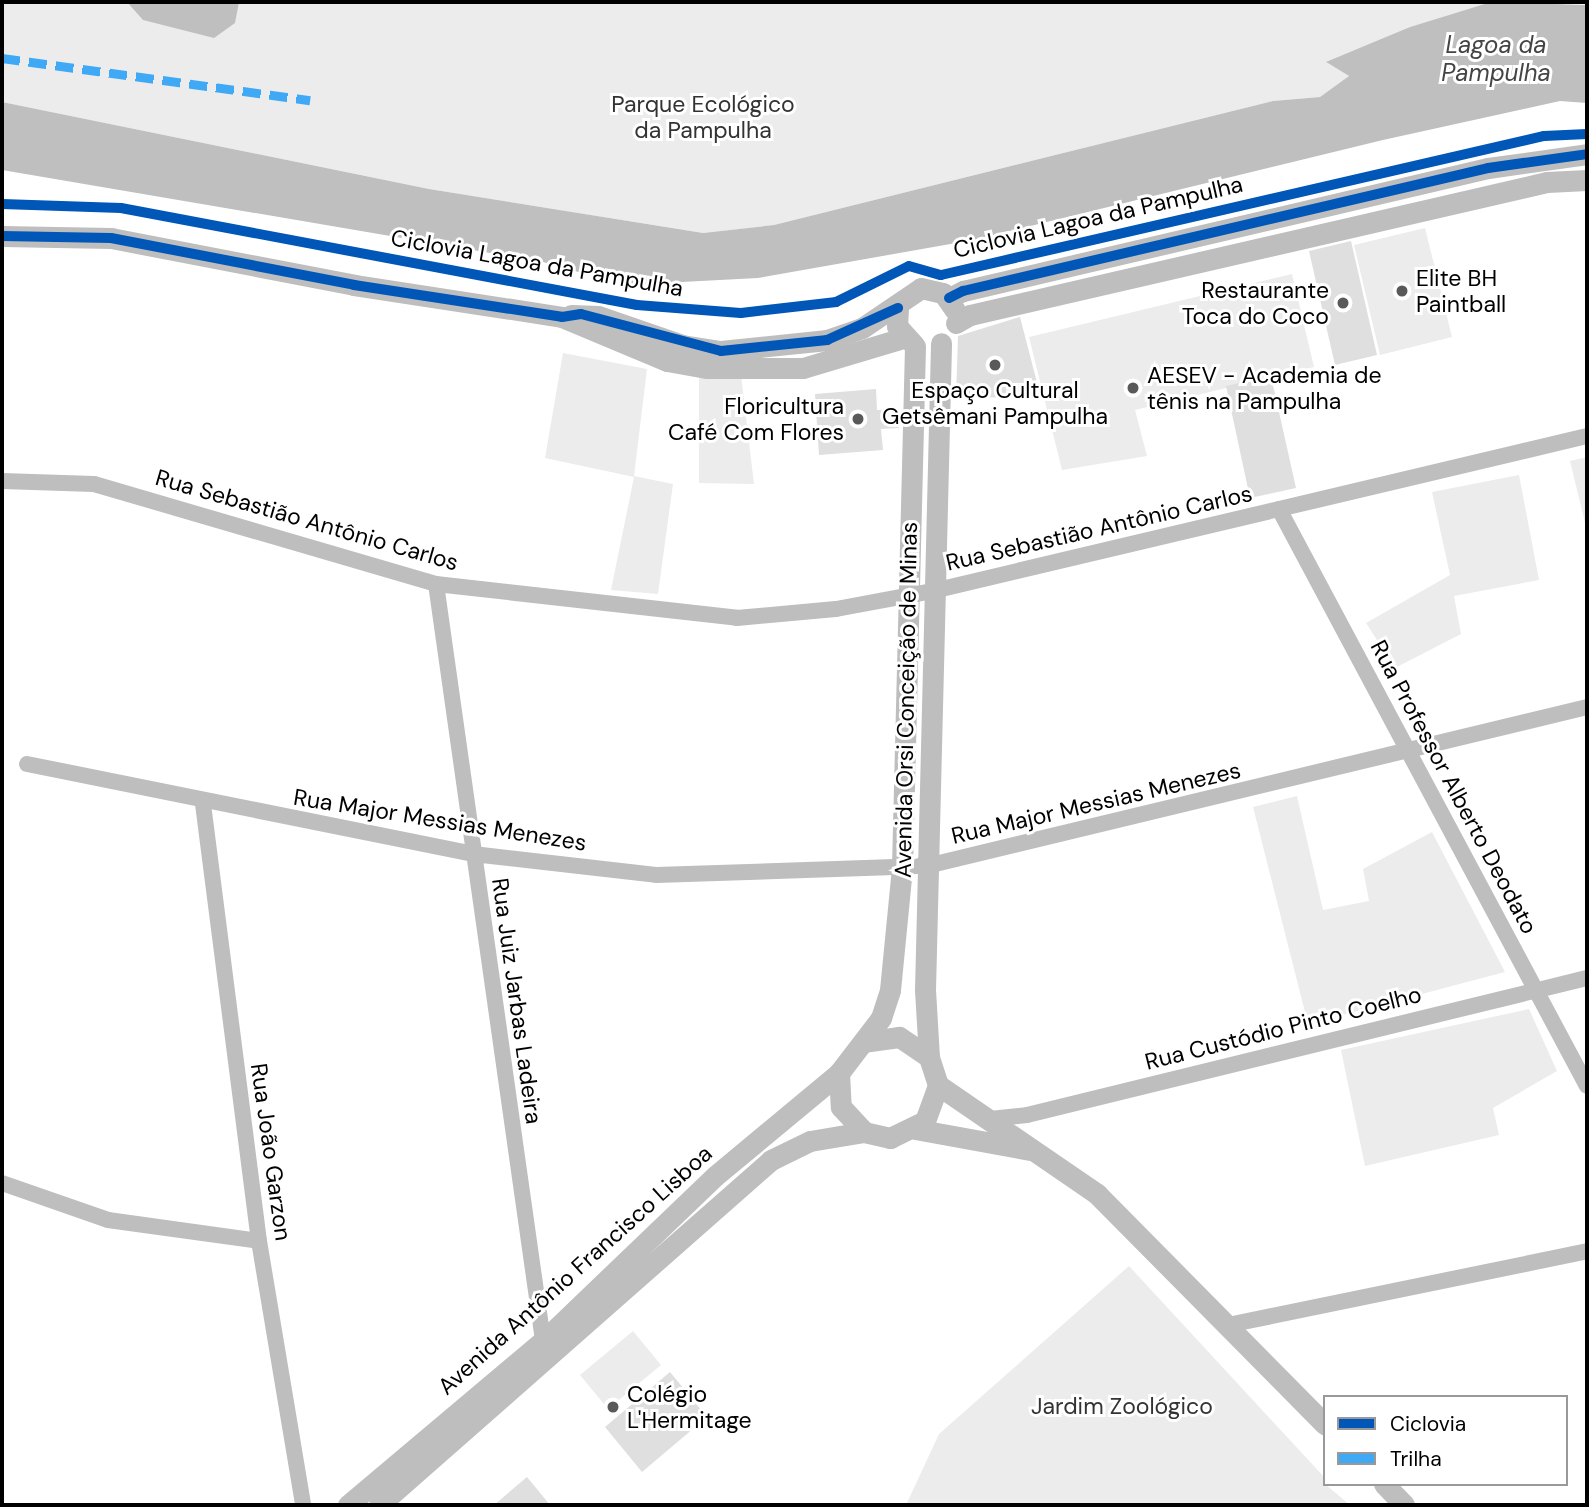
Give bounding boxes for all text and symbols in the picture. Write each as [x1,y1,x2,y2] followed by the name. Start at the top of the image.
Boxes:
[1441,31,1551,87] water label: Lagoa da Pampulha
[611,90,795,144] park label: Parque Ecológico da Pampulha
[951,170,1245,264] street label: Ciclovia Lagoa da Pampulha
[389,224,685,302] street label: Ciclovia Lagoa da Pampulha
[1416,264,1506,318] place label: Elite BH Paintball
[1182,276,1329,330] place label: Restaurante Toca do Coco
[1394,283,1410,299] marker: Elite BH Paintball
[1335,295,1351,311] marker: Restaurante Toca do Coco
[987,357,1003,373] marker: Espaço Cultural Getsêmani Pampulha
[1147,361,1382,415] place label: AESEV - Academia de tênis na Pampulha
[882,376,1108,430] place label: Espaço Cultural Getsêmani Pampulha
[1125,380,1141,396] marker: AESEV - Academia de tênis na Pampulha
[668,392,844,446] place label: Floricultura Café Com Flores
[850,411,866,427] marker: Floricultura Café Com Flores
[152,463,462,577] street label: Rua Sebastião Antônio Carlos
[943,479,1255,577] street label: Rua Sebastião Antônio Carlos
[889,522,923,878] street label: Avenida Orsi Conceição de Minas
[1365,635,1543,939] street label: Rua Professor Alberto Deodato
[949,756,1243,850] street label: Rua Major Messias Menezes
[292,783,588,857] street label: Rua Major Messias Menezes
[486,876,548,1126] street label: Rua Juiz Jarbas Ladeira
[1142,980,1424,1076] street label: Rua Custódio Pinto Coelho
[245,1062,297,1242] street label: Rua João Garzon
[432,1140,718,1400] street label: Avenida Antônio Francisco Lisboa
[627,1380,752,1434] place label: Colégio L'Hermitage
[1031,1392,1213,1420] park label: Jardim Zoológico
[1323,1395,1568,1486] legend
[605,1399,621,1415] marker: Colégio L'Hermitage
[1390,1410,1466,1438] text: Ciclovia
[1390,1445,1442,1473] text: Trilha

